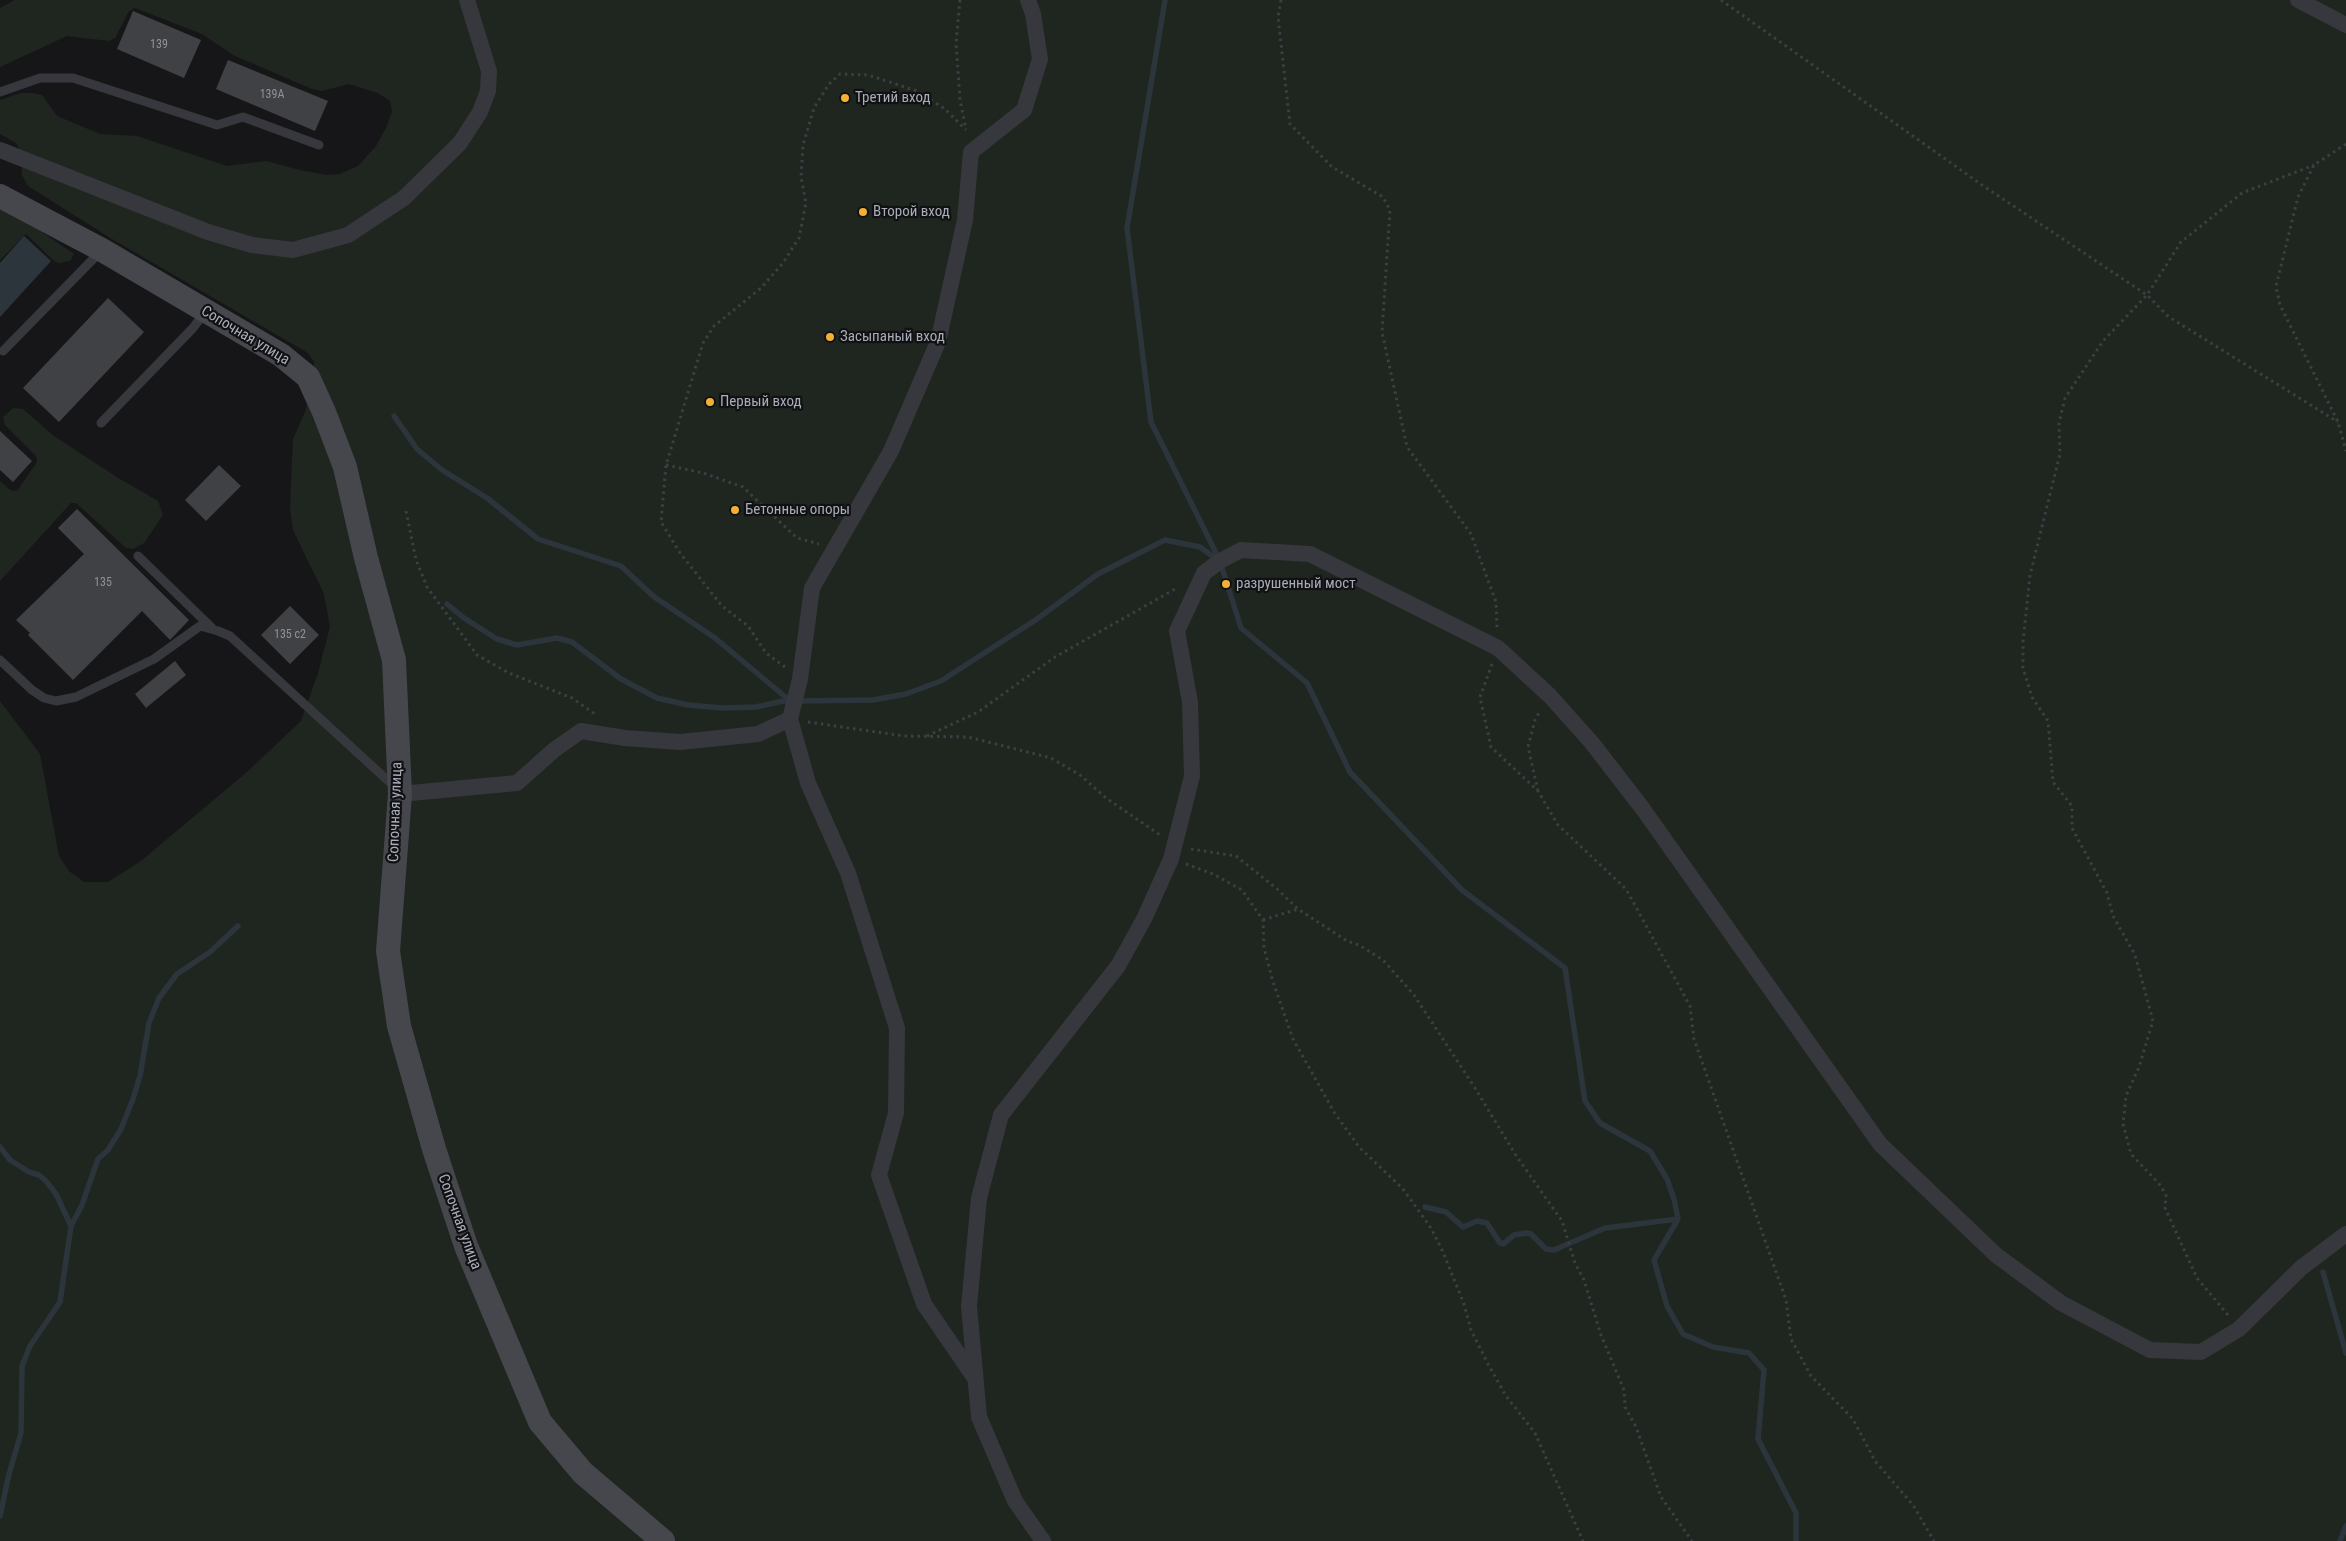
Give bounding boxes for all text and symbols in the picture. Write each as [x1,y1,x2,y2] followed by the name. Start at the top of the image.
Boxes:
[150,38,168,52] house number: 139
[260,88,284,102] house number: 139А
[855,89,930,107] place label: Третий вход
[839,92,851,104] marker: Третий вход
[873,203,950,221] place label: Второй вход
[857,206,869,218] marker: Второй вход
[197,302,293,370] street label: Сопочная улица
[840,328,945,346] place label: Засыпаный вход
[824,331,836,343] marker: Засыпаный вход
[720,393,802,411] place label: Первый вход
[704,396,716,408] marker: Первый вход
[745,501,850,519] place label: Бетонные опоры
[729,504,741,516] marker: Бетонные опоры
[1236,575,1356,593] place label: разрушенный мост
[94,576,112,590] house number: 135
[1220,578,1232,590] marker: разрушенный мост
[274,628,306,642] house number: 135 с2
[385,762,407,862] street label: Сопочная улица
[433,1172,485,1272] street label: Сопочная улица

